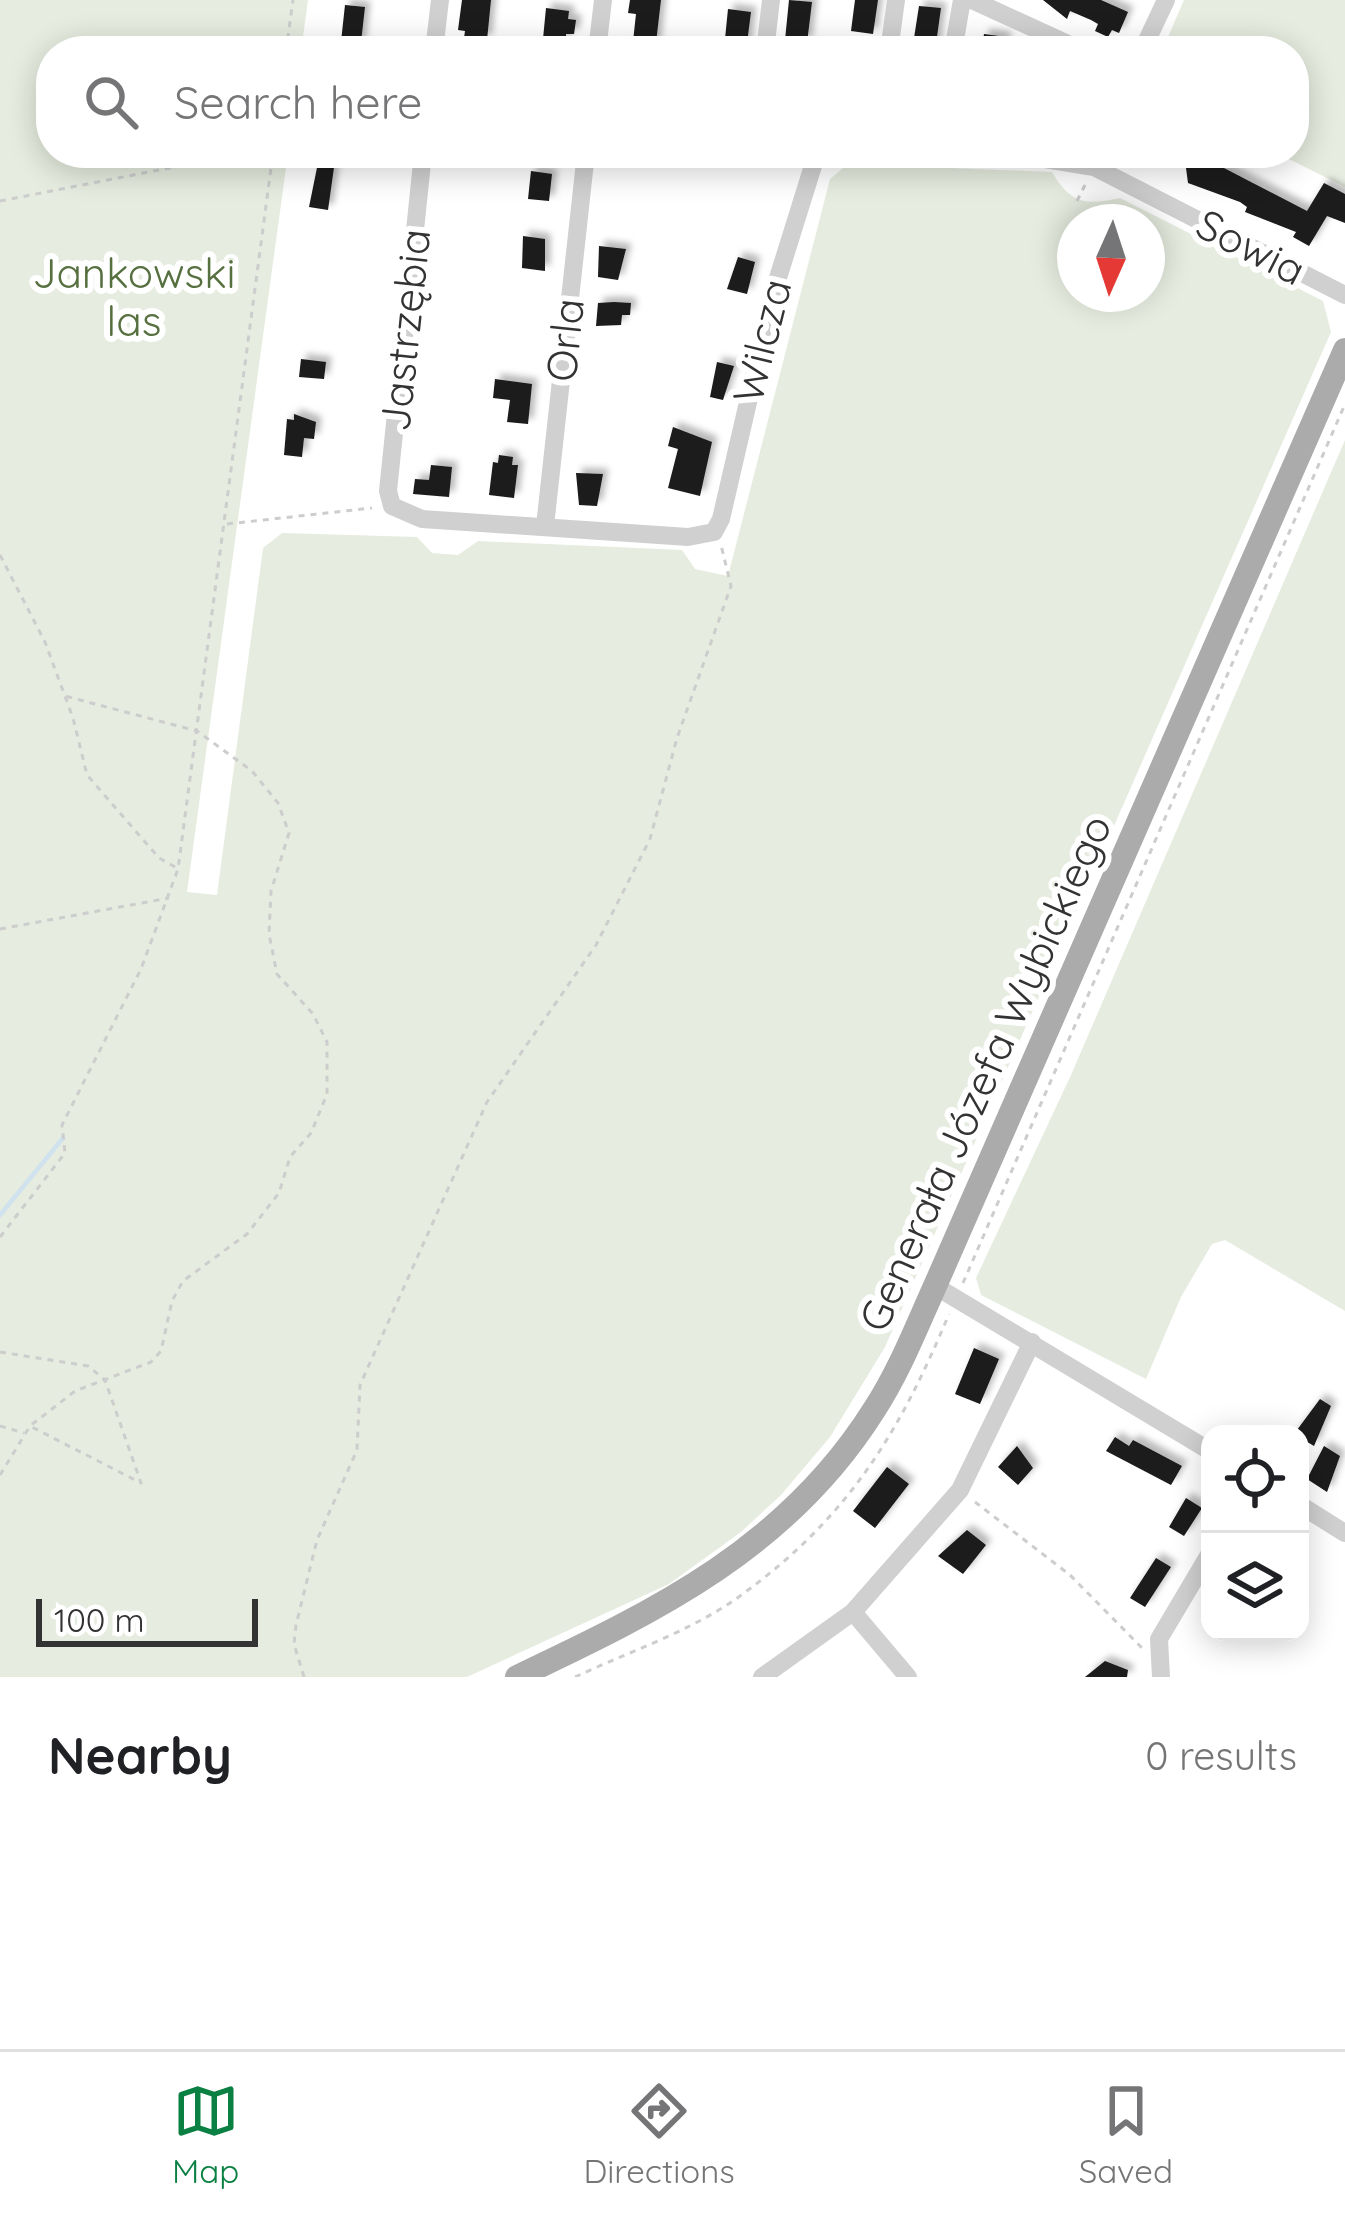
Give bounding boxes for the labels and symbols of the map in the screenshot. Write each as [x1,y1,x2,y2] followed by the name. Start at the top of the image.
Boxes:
[1188,197,1314,296] street label: Sowia
[1057,204,1165,312] north arrow
[368,226,441,434] street label: Jastrzębia
[32,246,236,347] park label: Jankowski las
[721,273,802,408] street label: Wilcza
[534,296,595,384] street label: Orla
[847,806,1123,1339] street label: Generała Józefa Wybickiego
[36,1593,258,1646] scale bar

